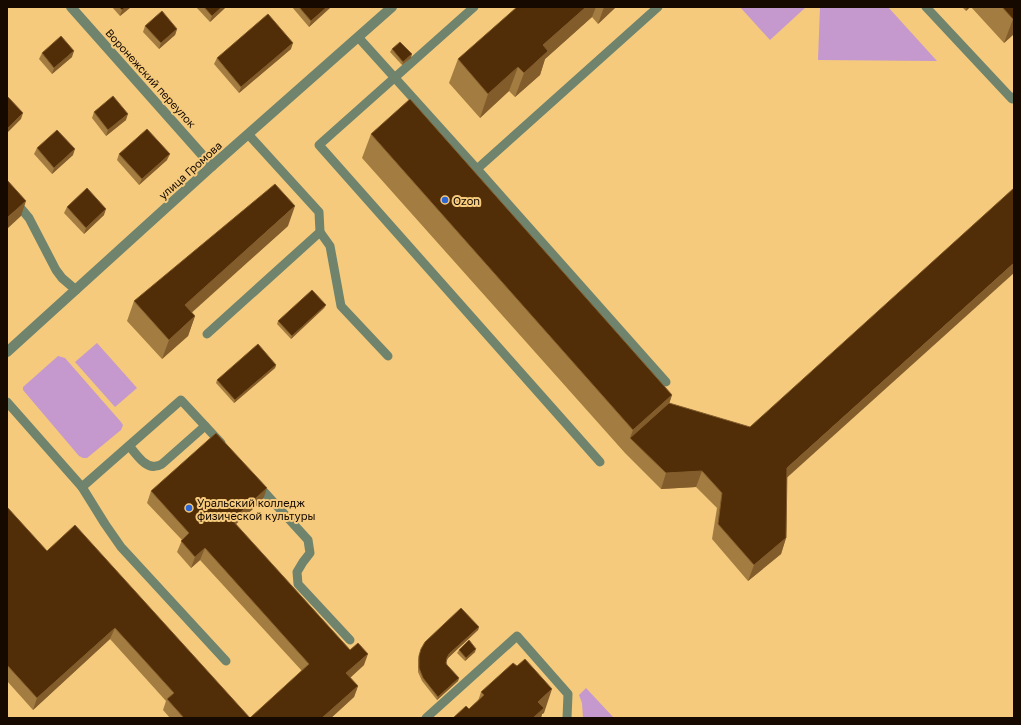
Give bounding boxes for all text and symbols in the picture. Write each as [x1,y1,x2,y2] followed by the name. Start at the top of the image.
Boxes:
[103,26,199,131] street label: Воронежский переулок
[156,138,224,202] street label: улица Громова
[453,194,480,207] place label: Ozon
[440,195,450,205] marker: Ozon
[197,496,316,522] place label: Уральский колледж физической культуры
[184,503,194,513] marker: Уральский колледж физической культуры

